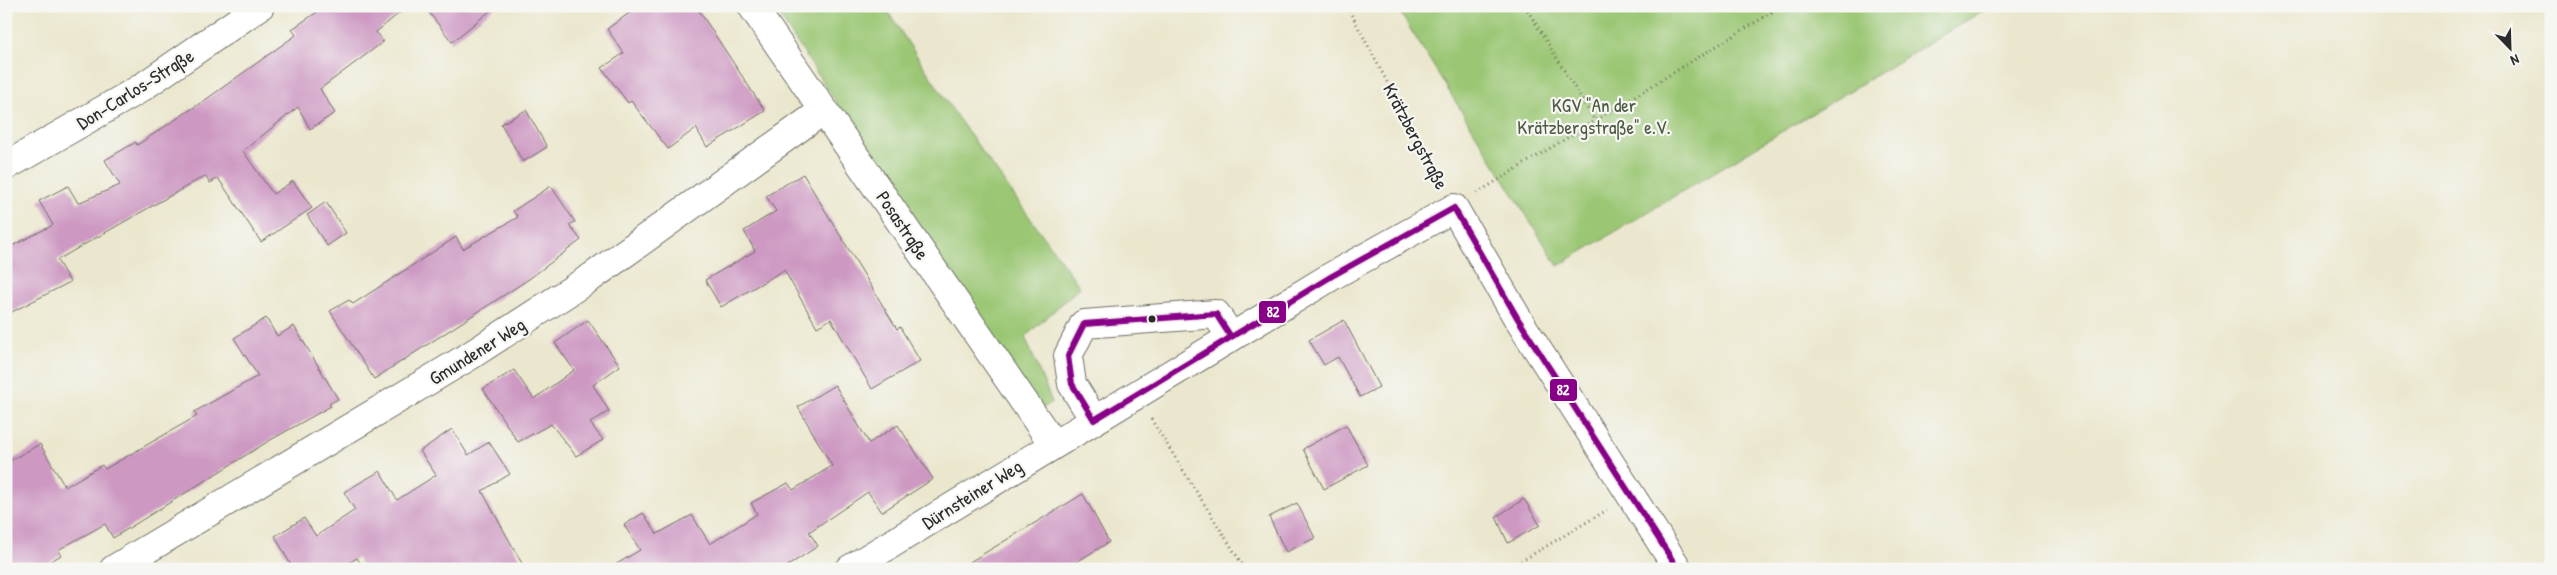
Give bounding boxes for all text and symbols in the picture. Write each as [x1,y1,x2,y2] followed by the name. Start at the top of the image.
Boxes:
[2484,22,2534,72] north arrow
[72,42,199,135] street label: Don-Carlos-Straße
[2508,50,2522,71] text: N
[1377,78,1455,194] street label: Krätzbergstraße
[1517,92,1671,140] park label: KGV "An der Krätzbergstraße" e.V.
[870,185,936,265] street label: Posastraße
[1258,300,1287,324] line badge: 82
[1267,302,1280,321] text: 82
[424,311,530,391] street label: Gmundener Weg
[1147,314,1157,324] unlabelled marker
[1549,378,1578,402] line badge: 82
[1557,380,1570,399] text: 82
[917,453,1027,535] street label: Dürnsteiner Weg

